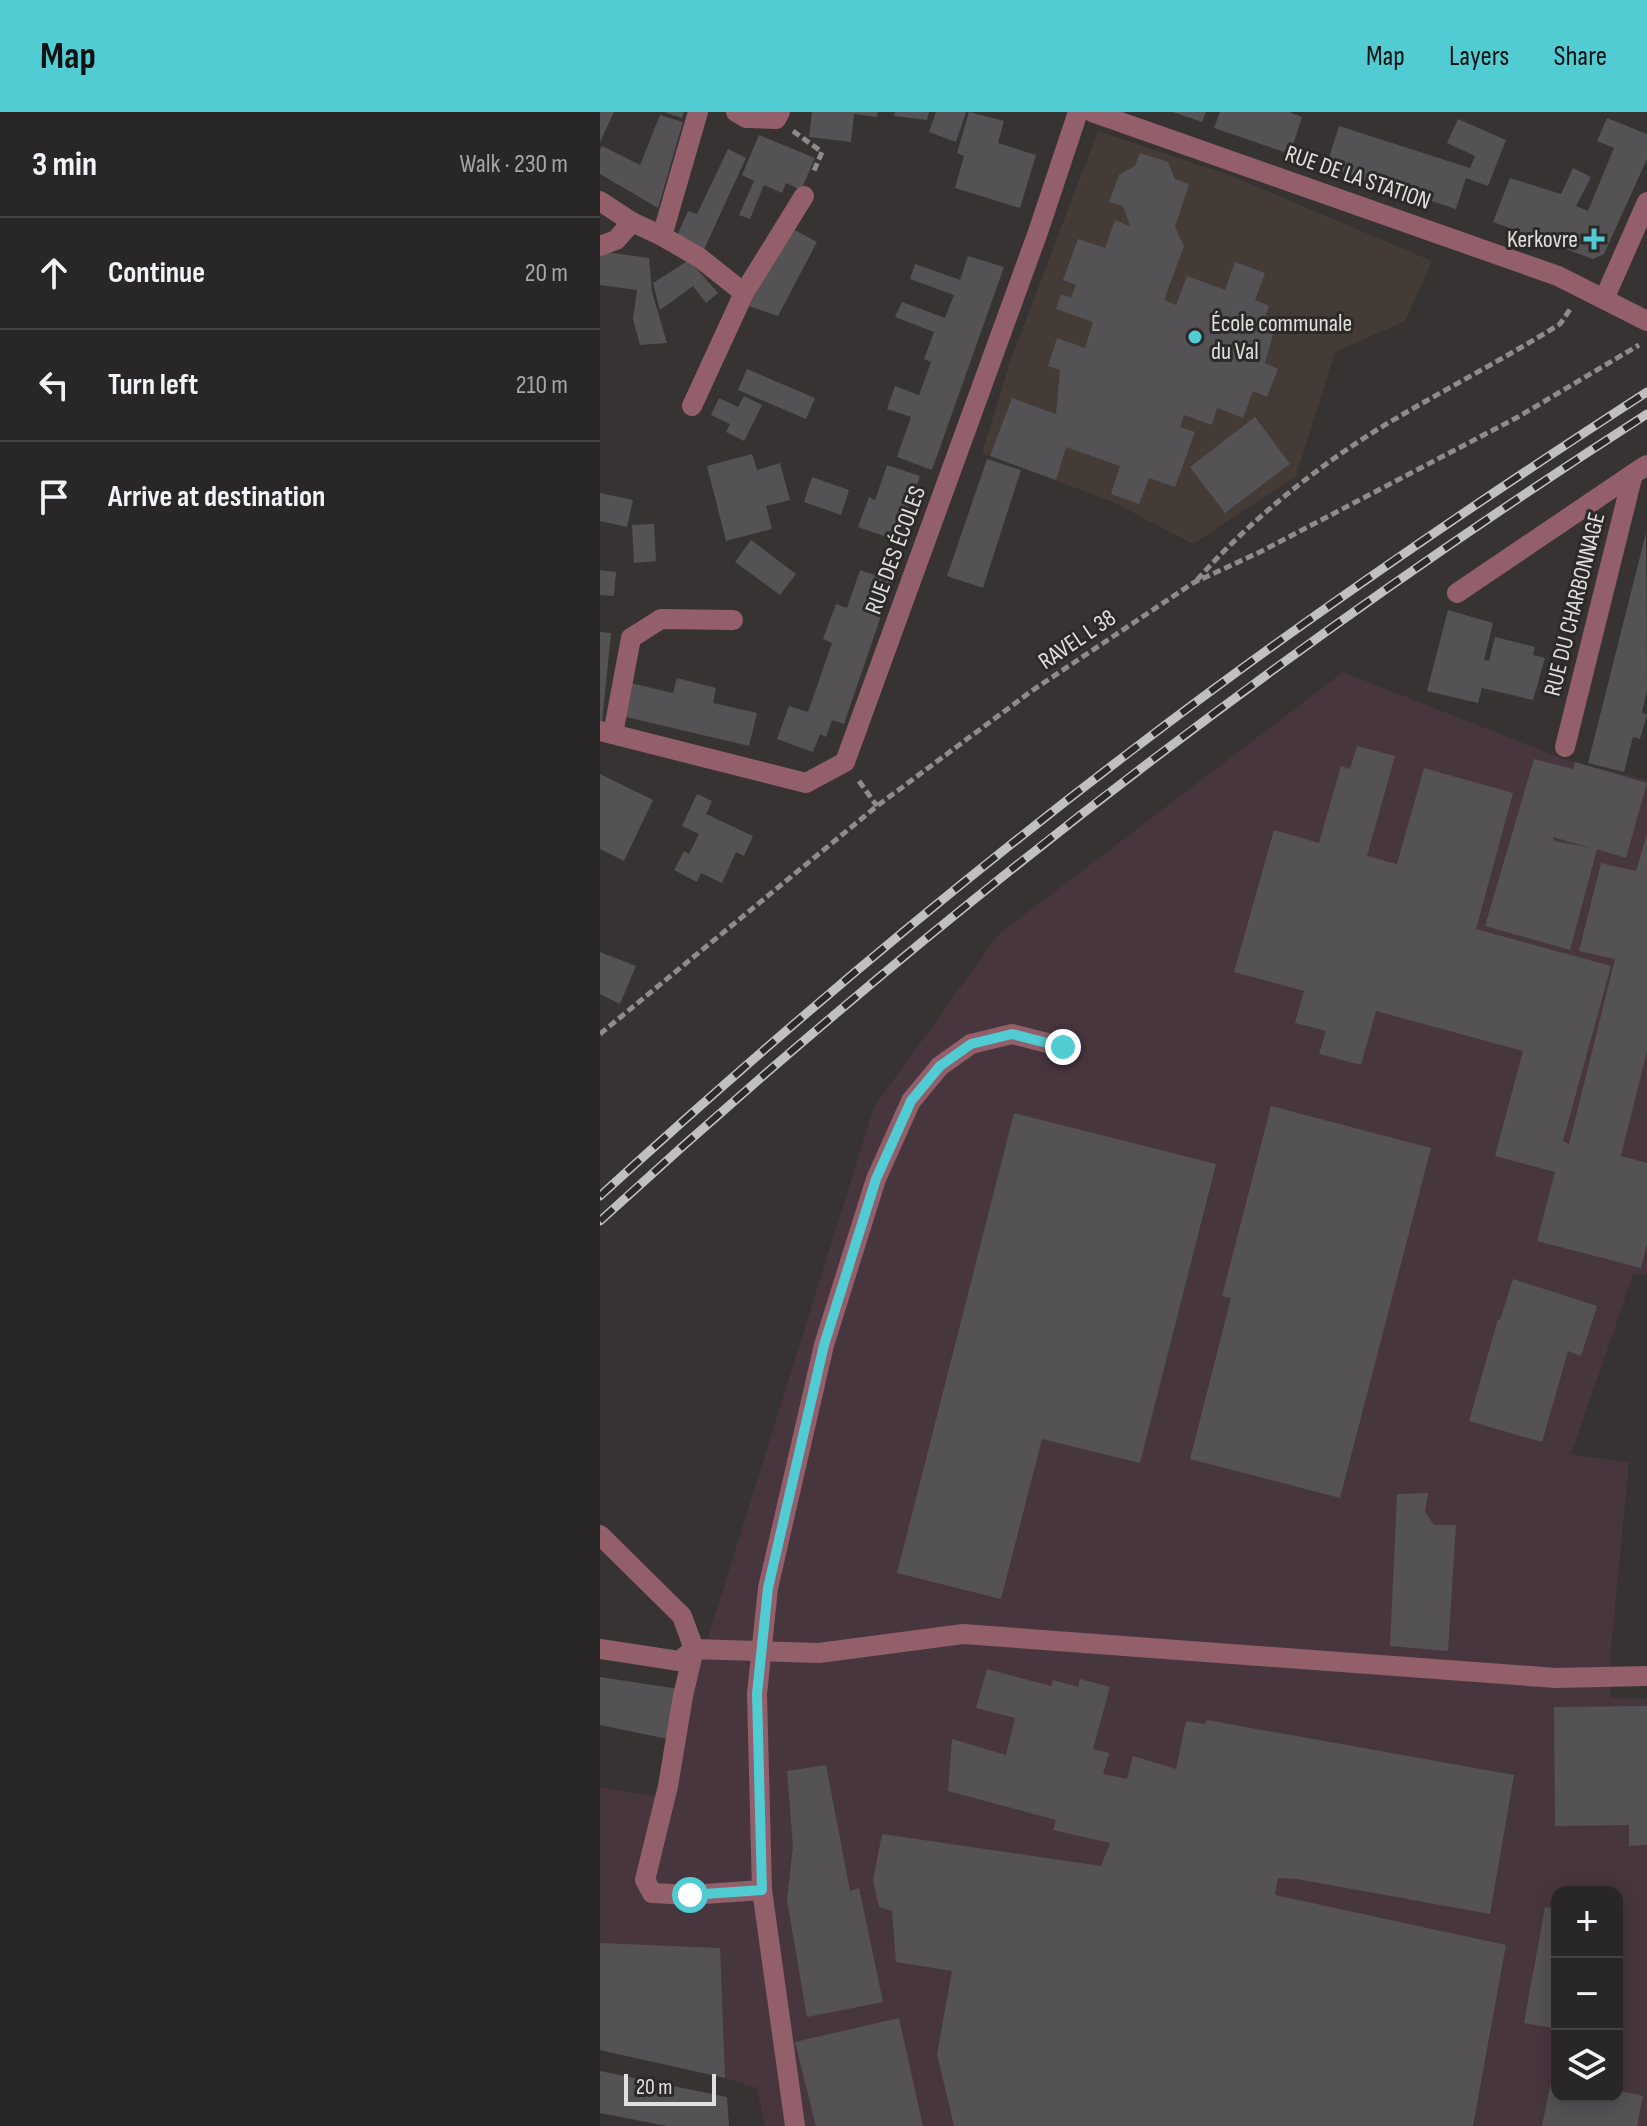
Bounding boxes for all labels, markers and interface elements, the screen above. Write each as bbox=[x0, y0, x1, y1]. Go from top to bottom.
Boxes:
text: Map bbox=[40, 34, 96, 79]
text: Map bbox=[1366, 40, 1405, 73]
text: Layers bbox=[1449, 40, 1509, 73]
text: Share bbox=[1553, 40, 1607, 73]
street label: RUE DE LA STATION bbox=[1281, 139, 1434, 216]
text: 3 min bbox=[32, 144, 97, 185]
text: Walk · 230 m bbox=[459, 149, 568, 180]
place label: Kerkovre bbox=[1507, 225, 1578, 254]
marker: Kerkovre bbox=[1585, 230, 1603, 248]
icon: ahead bbox=[32, 251, 76, 295]
text: Continue bbox=[108, 255, 205, 291]
text: 20 m bbox=[525, 258, 568, 289]
place label: École communale du Val bbox=[1211, 309, 1352, 366]
marker: École communale du Val bbox=[1186, 328, 1204, 346]
icon: left bbox=[32, 363, 76, 407]
text: Turn left bbox=[108, 367, 198, 403]
text: 210 m bbox=[516, 370, 568, 401]
icon: arrive bbox=[32, 475, 76, 519]
text: Arrive at destination bbox=[108, 479, 325, 515]
street label: RUE DES ÉCOLES bbox=[859, 482, 932, 618]
street label: RUE DU CHARBONNAGE bbox=[1538, 509, 1611, 699]
street label: RAVEL L 38 bbox=[1033, 603, 1122, 676]
route end bbox=[1045, 1029, 1081, 1065]
route start bbox=[672, 1877, 708, 1913]
map controls bbox=[1551, 1886, 1623, 2102]
button: + bbox=[1551, 1886, 1623, 1958]
button: − bbox=[1551, 1958, 1623, 2030]
button: layers bbox=[1551, 2030, 1623, 2102]
scale bar bbox=[624, 2070, 716, 2106]
text: 20 m bbox=[636, 2074, 673, 2101]

